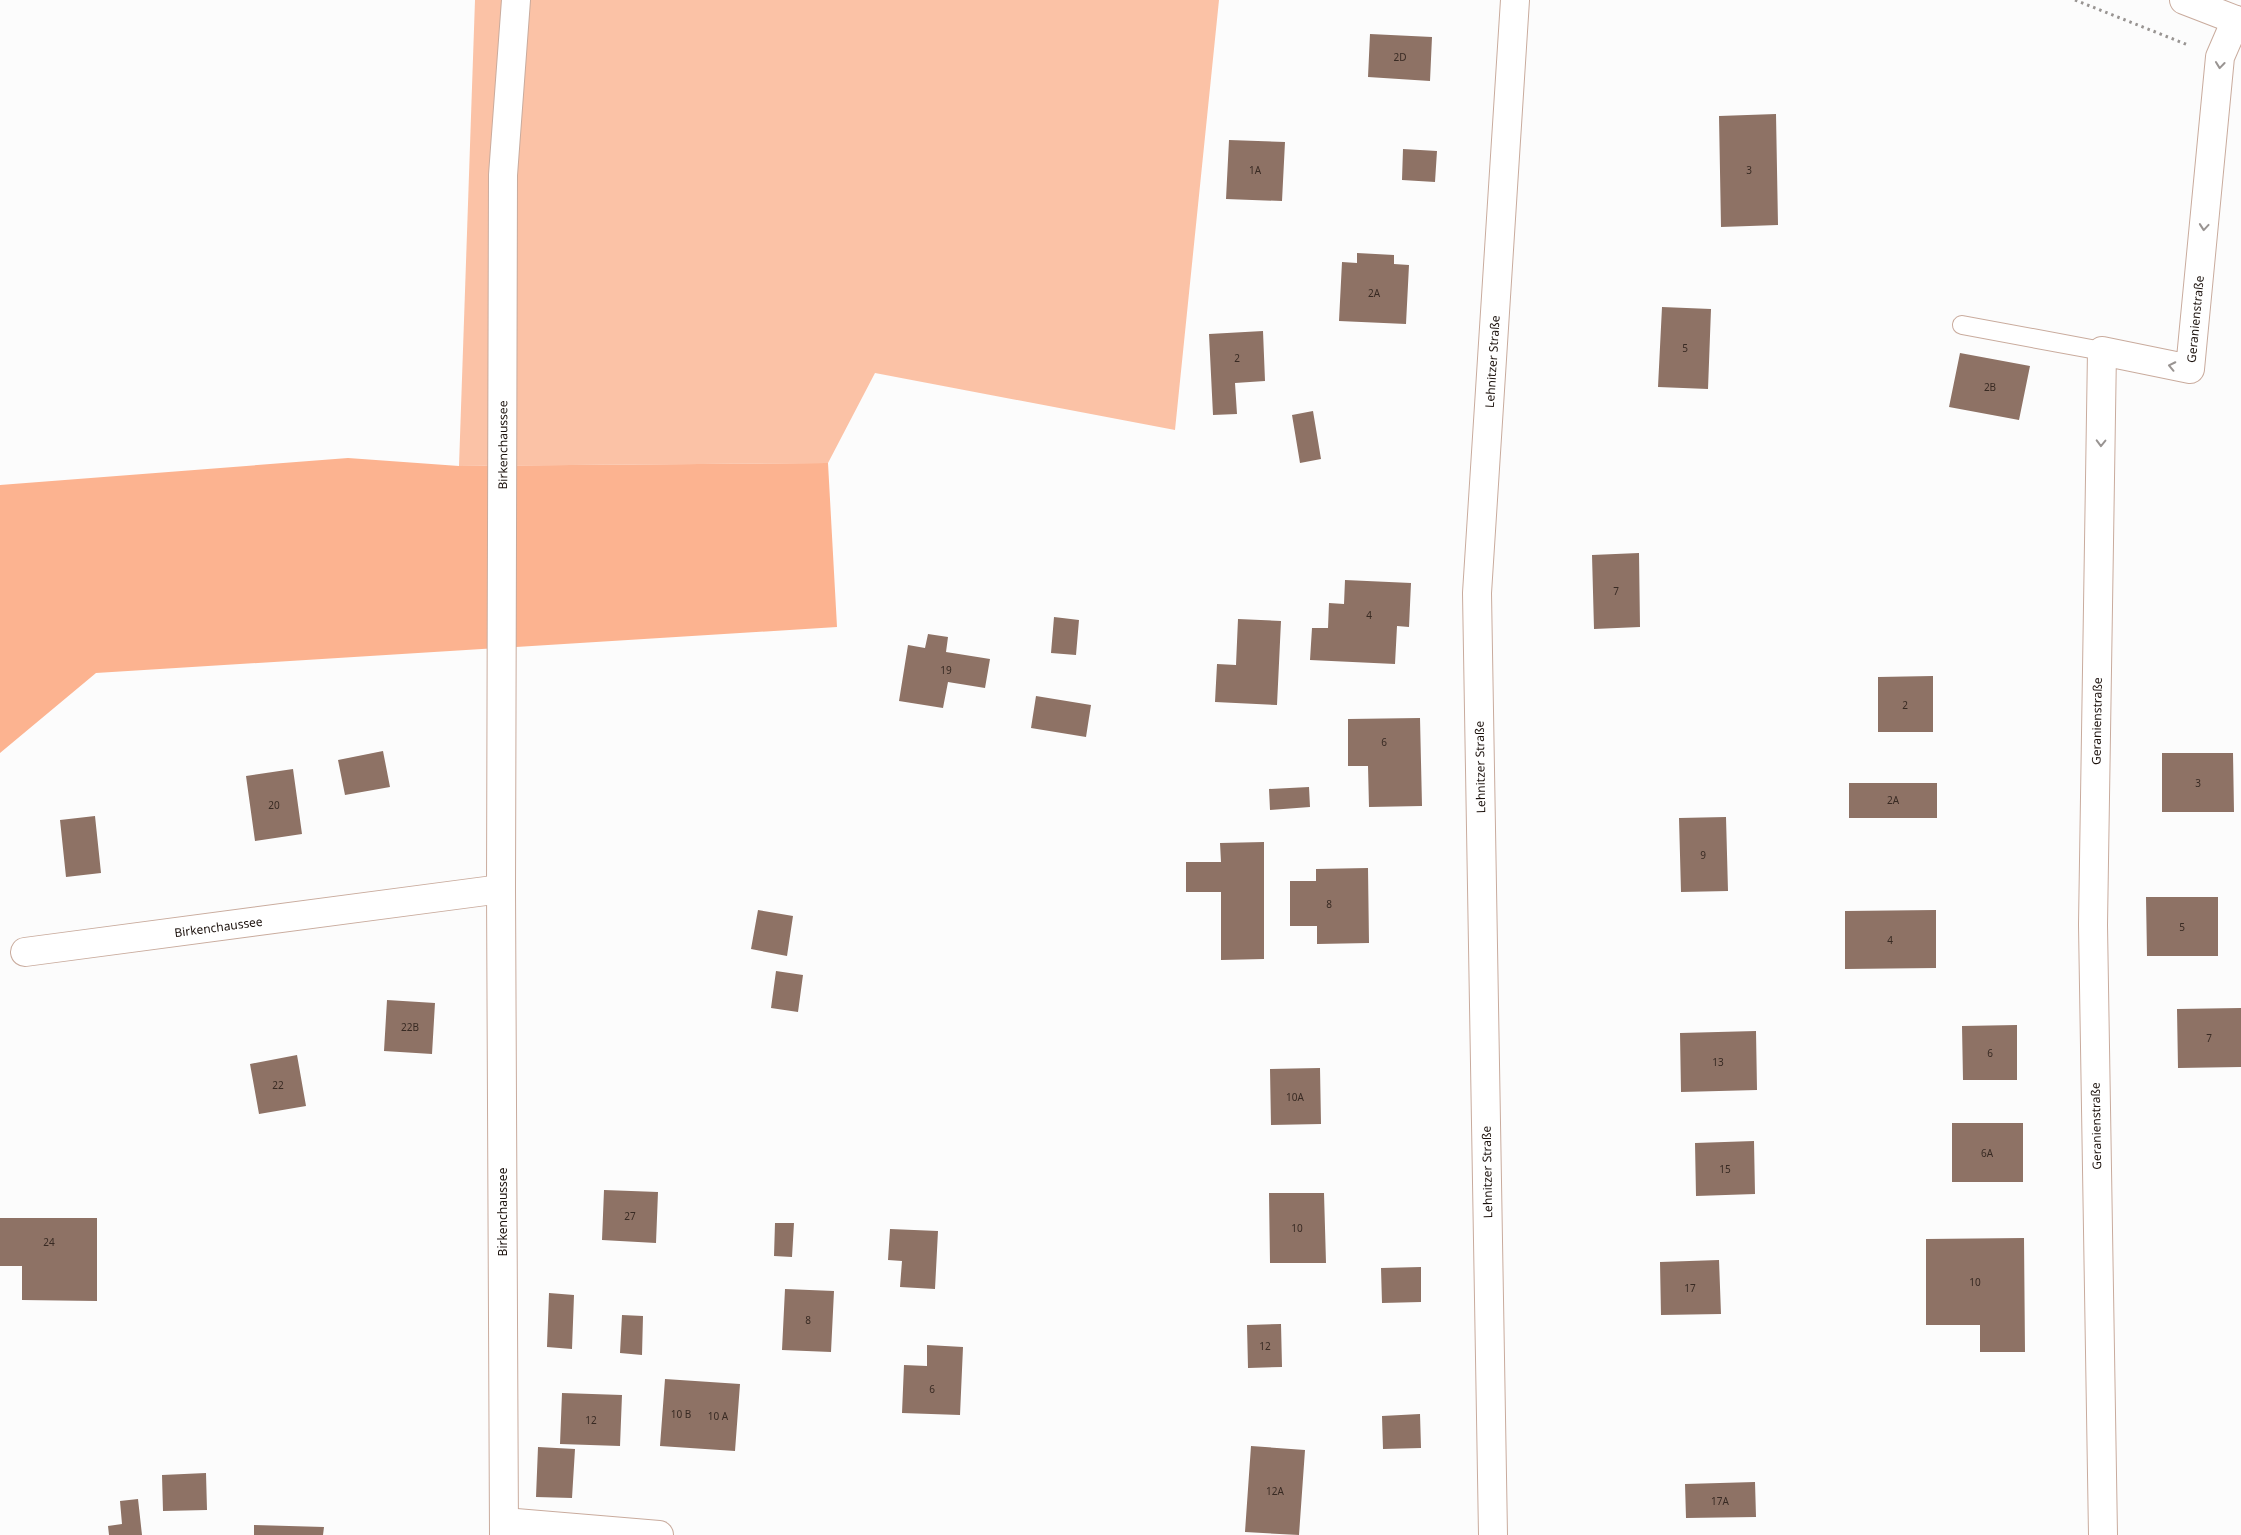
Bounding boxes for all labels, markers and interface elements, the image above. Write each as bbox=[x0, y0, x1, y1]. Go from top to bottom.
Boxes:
house number: 2D bbox=[1393, 50, 1407, 64]
one-way arrow bbox=[2215, 61, 2226, 69]
house number: 1A bbox=[1249, 163, 1262, 177]
house number: 3 bbox=[1746, 163, 1752, 177]
one-way arrow bbox=[2199, 223, 2210, 231]
street label: Geranienstraße bbox=[2182, 275, 2207, 364]
house number: 2A bbox=[1368, 286, 1381, 300]
street label: Lehnitzer Straße bbox=[1480, 315, 1503, 408]
house number: 5 bbox=[1682, 341, 1688, 355]
house number: 2 bbox=[1234, 351, 1240, 365]
one-way arrow bbox=[2167, 361, 2176, 371]
house number: 2B bbox=[1984, 380, 1996, 394]
street label: Birkenchaussee bbox=[494, 400, 511, 489]
one-way arrow bbox=[2095, 439, 2106, 447]
house number: 7 bbox=[1613, 584, 1619, 598]
house number: 4 bbox=[1366, 608, 1372, 622]
house number: 19 bbox=[940, 663, 952, 677]
street label: Geranienstraße bbox=[2087, 677, 2105, 765]
house number: 2 bbox=[1902, 698, 1908, 712]
street label: Lehnitzer Straße bbox=[1471, 720, 1489, 813]
house number: 6 bbox=[1381, 735, 1387, 749]
house number: 3 bbox=[2195, 776, 2201, 790]
house number: 2A bbox=[1887, 793, 1900, 807]
house number: 20 bbox=[268, 798, 280, 812]
house number: 9 bbox=[1700, 848, 1706, 862]
house number: 8 bbox=[1326, 897, 1332, 911]
street label: Birkenchaussee bbox=[173, 912, 264, 941]
house number: 5 bbox=[2179, 920, 2185, 934]
house number: 4 bbox=[1887, 933, 1893, 947]
house number: 22B bbox=[401, 1020, 419, 1034]
house number: 7 bbox=[2206, 1031, 2212, 1045]
house number: 6 bbox=[1987, 1046, 1993, 1060]
house number: 13 bbox=[1712, 1055, 1724, 1069]
house number: 22 bbox=[272, 1078, 284, 1092]
street label: Geranienstraße bbox=[2087, 1082, 2105, 1170]
house number: 10A bbox=[1286, 1090, 1305, 1104]
street label: Lehnitzer Straße bbox=[1478, 1125, 1496, 1218]
house number: 6A bbox=[1981, 1146, 1994, 1160]
house number: 15 bbox=[1719, 1162, 1731, 1176]
street label: Birkenchaussee bbox=[494, 1167, 511, 1256]
house number: 27 bbox=[624, 1209, 636, 1223]
house number: 10 bbox=[1291, 1221, 1303, 1235]
house number: 24 bbox=[43, 1235, 55, 1249]
house number: 10 bbox=[1969, 1275, 1981, 1289]
house number: 17 bbox=[1684, 1281, 1696, 1295]
house number: 8 bbox=[805, 1313, 811, 1327]
house number: 12 bbox=[1259, 1339, 1271, 1353]
house number: 6 bbox=[929, 1382, 935, 1396]
house number: 10 B bbox=[671, 1407, 691, 1421]
house number: 10 A bbox=[708, 1409, 729, 1423]
house number: 12 bbox=[585, 1413, 597, 1427]
house number: 12A bbox=[1266, 1484, 1285, 1498]
house number: 17A bbox=[1711, 1494, 1730, 1508]

